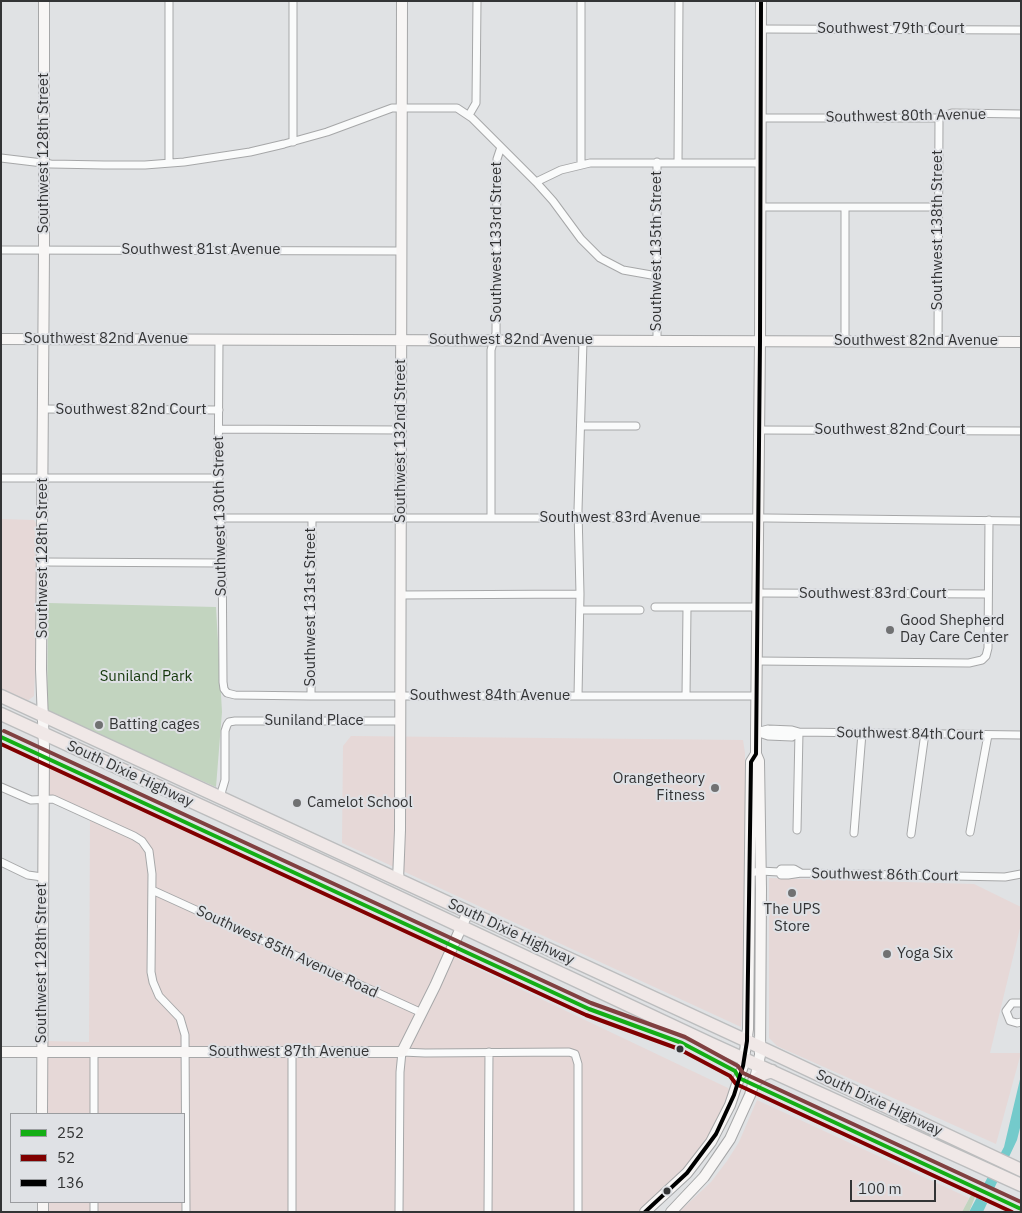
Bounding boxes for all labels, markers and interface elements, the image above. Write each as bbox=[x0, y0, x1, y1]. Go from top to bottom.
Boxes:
street label: Southwest 79th Court bbox=[817, 20, 965, 38]
street label: Southwest 128th Street bbox=[35, 73, 53, 233]
street label: Southwest 80th Avenue bbox=[826, 106, 986, 126]
street label: Southwest 138th Street bbox=[929, 150, 947, 310]
street label: Southwest 133rd Street bbox=[488, 162, 506, 322]
street label: Southwest 135th Street bbox=[648, 171, 666, 331]
street label: Southwest 81st Avenue bbox=[121, 241, 281, 259]
street label: Southwest 82nd Avenue bbox=[24, 330, 188, 348]
street label: Southwest 82nd Avenue bbox=[429, 331, 593, 349]
street label: Southwest 82nd Avenue bbox=[834, 332, 998, 350]
street label: Southwest 132nd Street bbox=[392, 359, 410, 523]
street label: Southwest 82nd Court bbox=[56, 401, 206, 419]
street label: Southwest 82nd Court bbox=[815, 421, 965, 439]
street label: Southwest 130th Street bbox=[210, 436, 230, 596]
street label: Southwest 128th Street bbox=[34, 478, 52, 638]
street label: Southwest 83rd Avenue bbox=[540, 509, 700, 527]
street label: Southwest 131st Street bbox=[302, 527, 320, 687]
street label: Southwest 83rd Court bbox=[799, 585, 947, 603]
place label: Good Shepherd Day Care Center bbox=[900, 612, 1009, 647]
marker: Good Shepherd Day Care Center bbox=[884, 624, 896, 636]
park label: Suniland Park bbox=[100, 668, 192, 686]
street label: Southwest 84th Avenue bbox=[410, 687, 570, 705]
street label: Suniland Place bbox=[264, 712, 364, 730]
place label: Batting cages bbox=[109, 716, 200, 734]
marker: Batting cages bbox=[93, 719, 105, 731]
street label: Southwest 84th Court bbox=[836, 724, 984, 744]
street label: South Dixie Highway bbox=[64, 737, 196, 811]
place label: Orangetheory Fitness bbox=[613, 770, 705, 805]
marker: Orangetheory Fitness bbox=[709, 782, 721, 794]
place label: Camelot School bbox=[307, 794, 413, 812]
marker: Camelot School bbox=[291, 797, 303, 809]
street label: Southwest 86th Court bbox=[811, 865, 959, 885]
street label: Southwest 128th Street bbox=[33, 883, 51, 1043]
marker: The UPS Store bbox=[786, 887, 798, 899]
street label: South Dixie Highway bbox=[445, 895, 577, 969]
place label: The UPS Store bbox=[764, 901, 820, 936]
street label: Southwest 85th Avenue Road bbox=[193, 902, 381, 1002]
place label: Yoga Six bbox=[897, 945, 953, 963]
marker: Yoga Six bbox=[881, 948, 893, 960]
street label: Southwest 87th Avenue bbox=[209, 1043, 369, 1061]
unlabelled marker bbox=[675, 1044, 685, 1054]
street label: South Dixie Highway bbox=[813, 1066, 945, 1140]
legend bbox=[10, 1113, 185, 1203]
text: 252 bbox=[57, 1123, 84, 1142]
text: 52 bbox=[57, 1148, 75, 1167]
scale bar bbox=[852, 1170, 938, 1202]
text: 136 bbox=[57, 1173, 84, 1192]
text: 100 m bbox=[858, 1179, 902, 1198]
unlabelled marker bbox=[662, 1186, 672, 1196]

